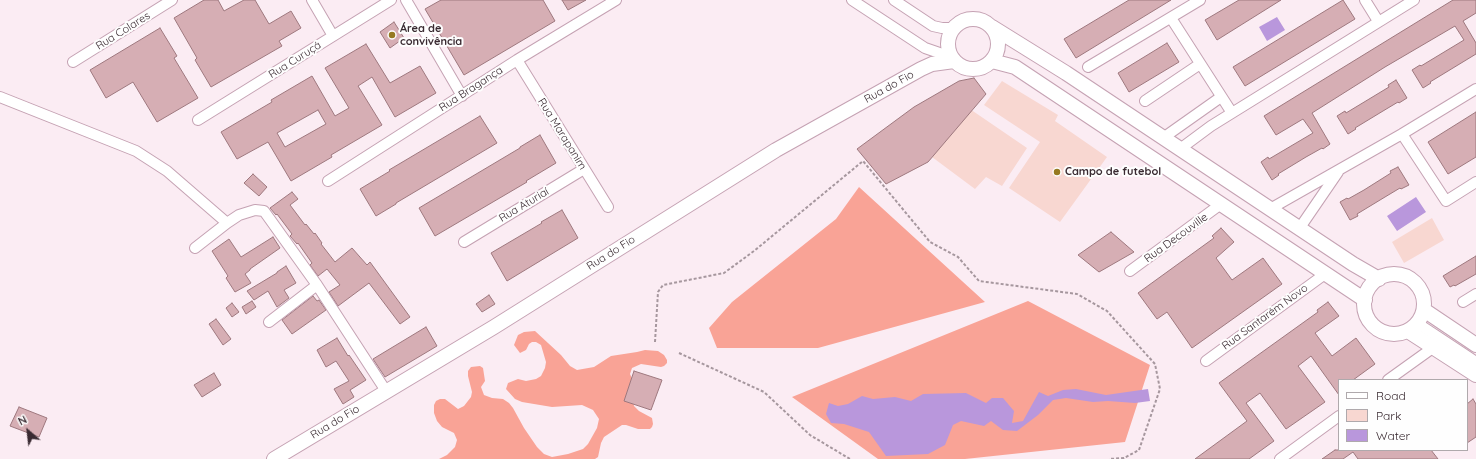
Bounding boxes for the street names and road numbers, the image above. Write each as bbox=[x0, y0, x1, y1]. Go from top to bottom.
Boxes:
street label: Rua Colares bbox=[93, 9, 153, 53]
street label: Rua Curuçá bbox=[266, 39, 324, 81]
street label: Rua Bragança bbox=[437, 63, 505, 115]
street label: Rua do Fio bbox=[862, 68, 916, 106]
street label: Rua Marapanim bbox=[535, 96, 589, 172]
street label: Rua Aturiaí bbox=[497, 185, 551, 225]
street label: Rua Decouville bbox=[1142, 211, 1210, 265]
street label: Rua do Fio bbox=[584, 233, 638, 273]
street label: Rua Santarém Novo bbox=[1219, 281, 1311, 353]
street label: Rua do Fio bbox=[308, 402, 362, 442]

